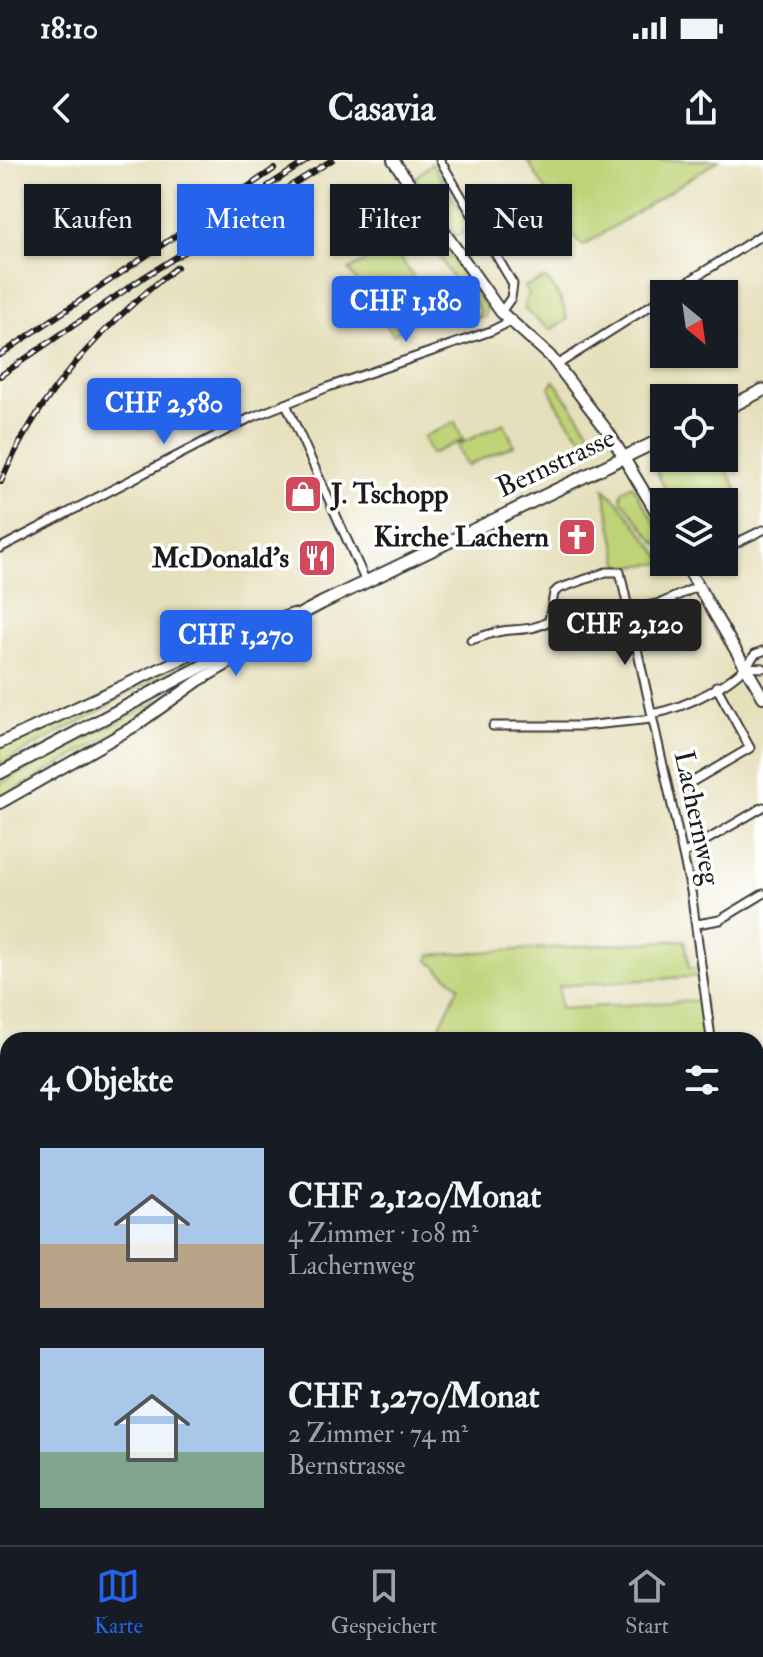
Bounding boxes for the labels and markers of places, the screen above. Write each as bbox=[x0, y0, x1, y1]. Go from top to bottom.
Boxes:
pin: CHF 1,180 bbox=[314, 276, 498, 344]
pin: CHF 2,580 bbox=[72, 378, 256, 446]
shop icon: J. Tschopp bbox=[282, 473, 324, 515]
place label: J. Tschopp bbox=[329, 477, 448, 512]
church icon: Kirche Lachern bbox=[556, 516, 598, 558]
place label: Kirche Lachern bbox=[374, 520, 550, 555]
restaurant icon: McDonald's bbox=[296, 537, 338, 579]
place label: McDonald's bbox=[151, 541, 289, 576]
pin: CHF 2,120 bbox=[533, 599, 717, 667]
pin: CHF 1,270 bbox=[144, 610, 328, 678]

